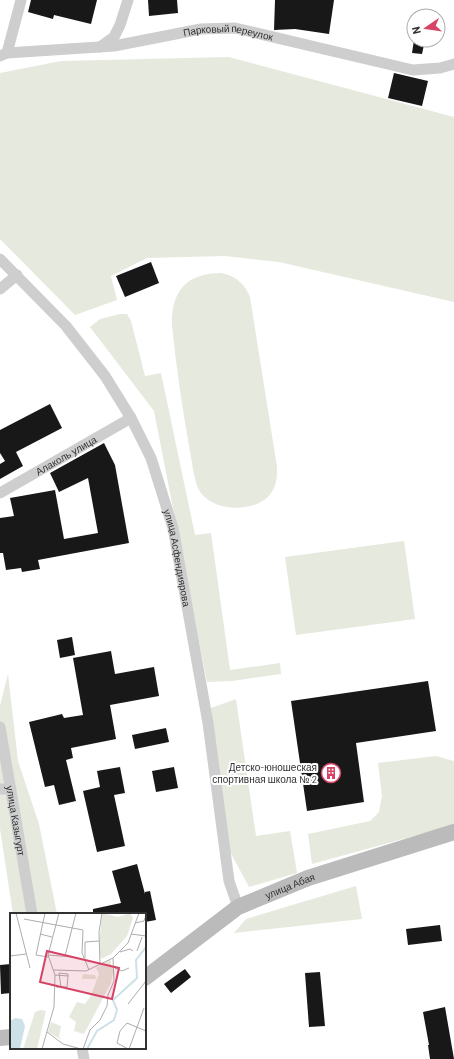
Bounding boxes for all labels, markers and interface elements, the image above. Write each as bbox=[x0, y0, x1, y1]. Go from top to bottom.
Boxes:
north arrow bbox=[406, 8, 446, 48]
street label: Парковый переулок bbox=[182, 22, 275, 43]
text: N bbox=[409, 25, 423, 35]
street label: Алаколь улица bbox=[33, 433, 99, 477]
street label: улица Асфендиярова bbox=[161, 508, 193, 608]
place label: Детско-юношеская спортивная школа № 2 bbox=[212, 761, 317, 785]
building icon: Детско-юношеская спортивная школа № 2 bbox=[320, 762, 342, 784]
street label: улица Казыгурт bbox=[4, 785, 28, 857]
street label: улица Абая bbox=[263, 870, 316, 901]
inset map bbox=[10, 913, 146, 1049]

